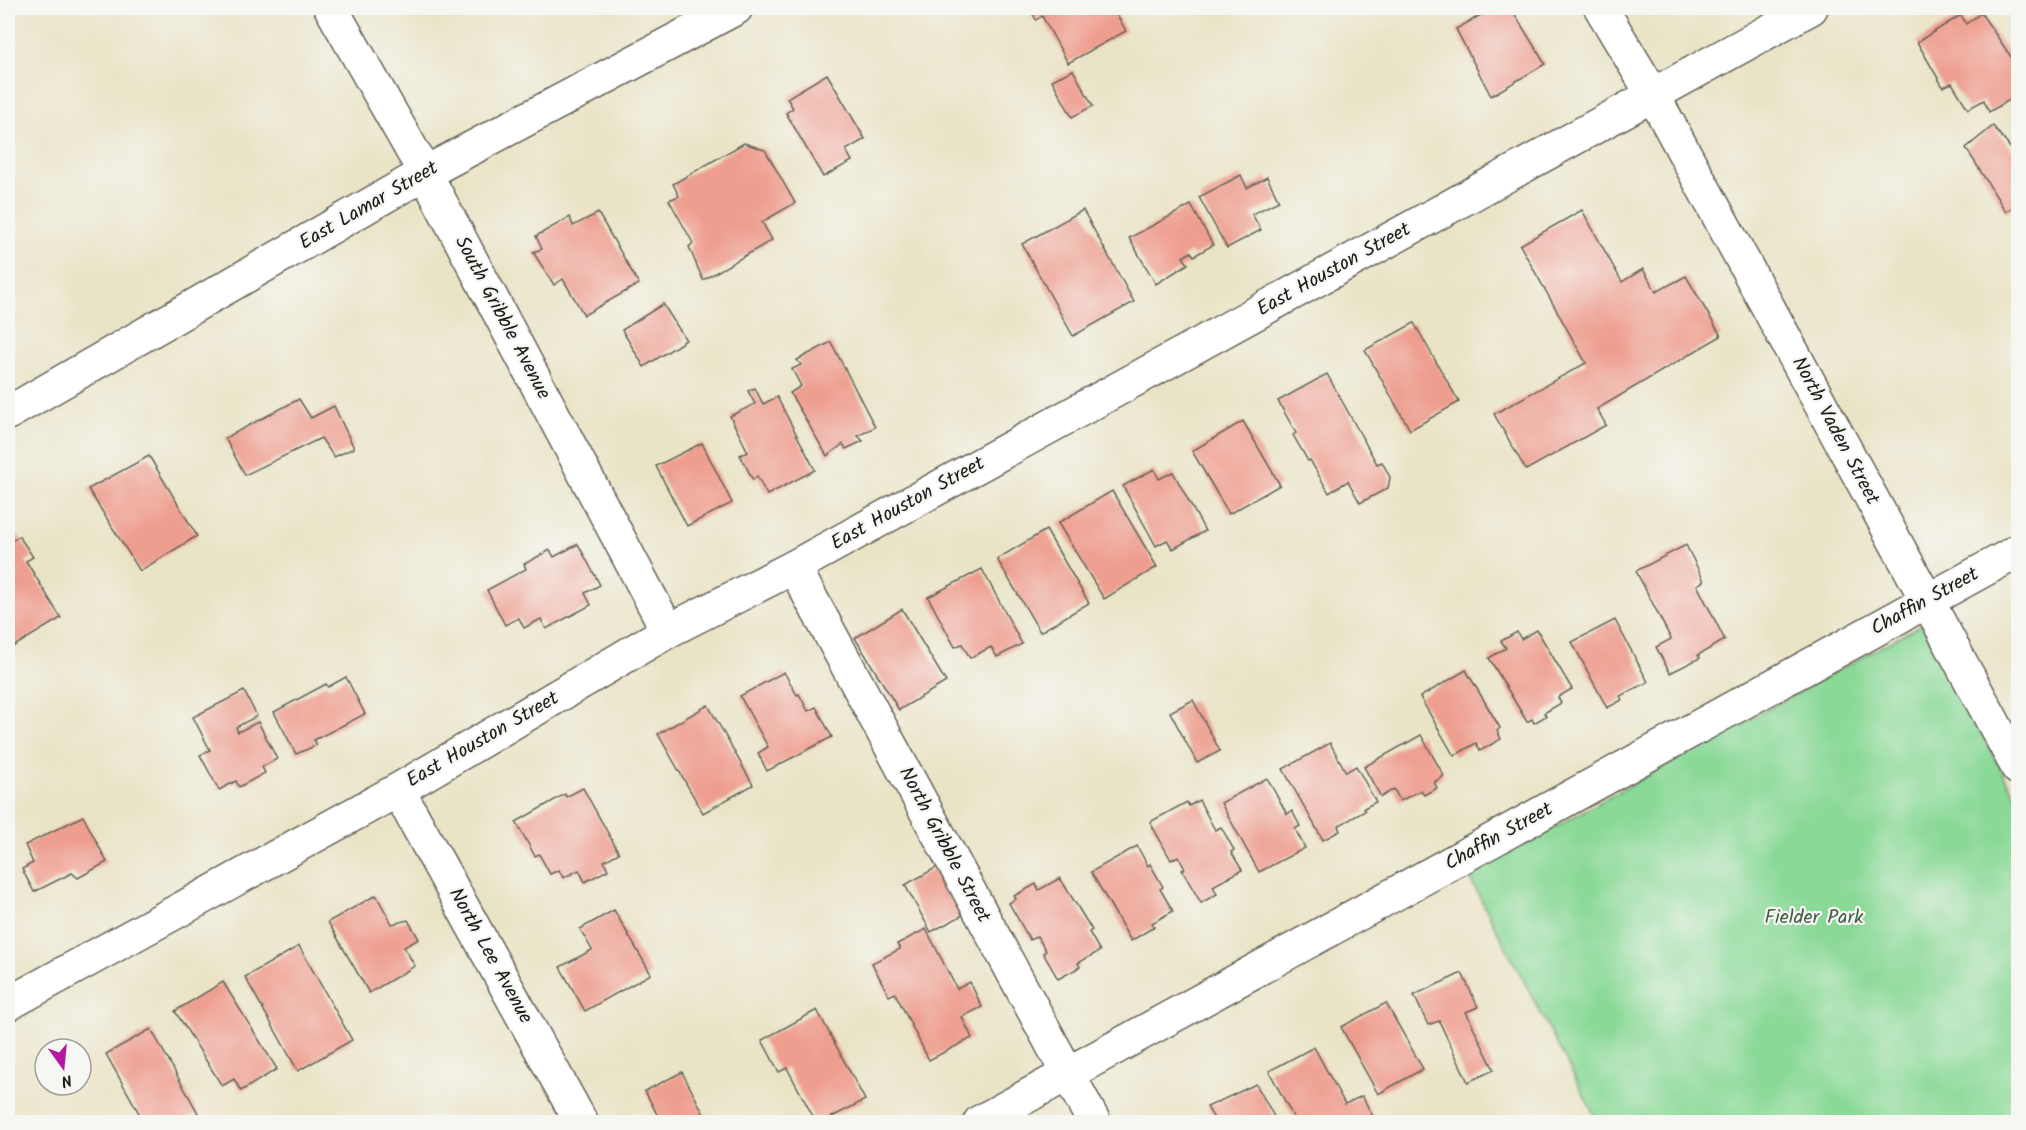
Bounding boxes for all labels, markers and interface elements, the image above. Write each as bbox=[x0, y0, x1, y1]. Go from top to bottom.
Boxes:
street label: East Lamar Street bbox=[293, 153, 445, 259]
street label: East Houston Street bbox=[1251, 214, 1417, 326]
street label: South Gribble Avenue bbox=[445, 230, 559, 406]
street label: North Vaden Street bbox=[1782, 351, 1888, 511]
street label: East Houston Street bbox=[825, 448, 991, 560]
street label: Chaffin Street bbox=[1865, 559, 1985, 645]
street label: East Houston Street bbox=[400, 683, 566, 797]
street label: North Gribble Street bbox=[889, 761, 999, 929]
street label: Chaffin Street bbox=[1439, 794, 1559, 880]
street label: North Lee Avenue bbox=[439, 882, 541, 1030]
park label: Fielder Park bbox=[1765, 902, 1864, 934]
north arrow bbox=[33, 1037, 93, 1097]
text: N bbox=[58, 1067, 75, 1093]

